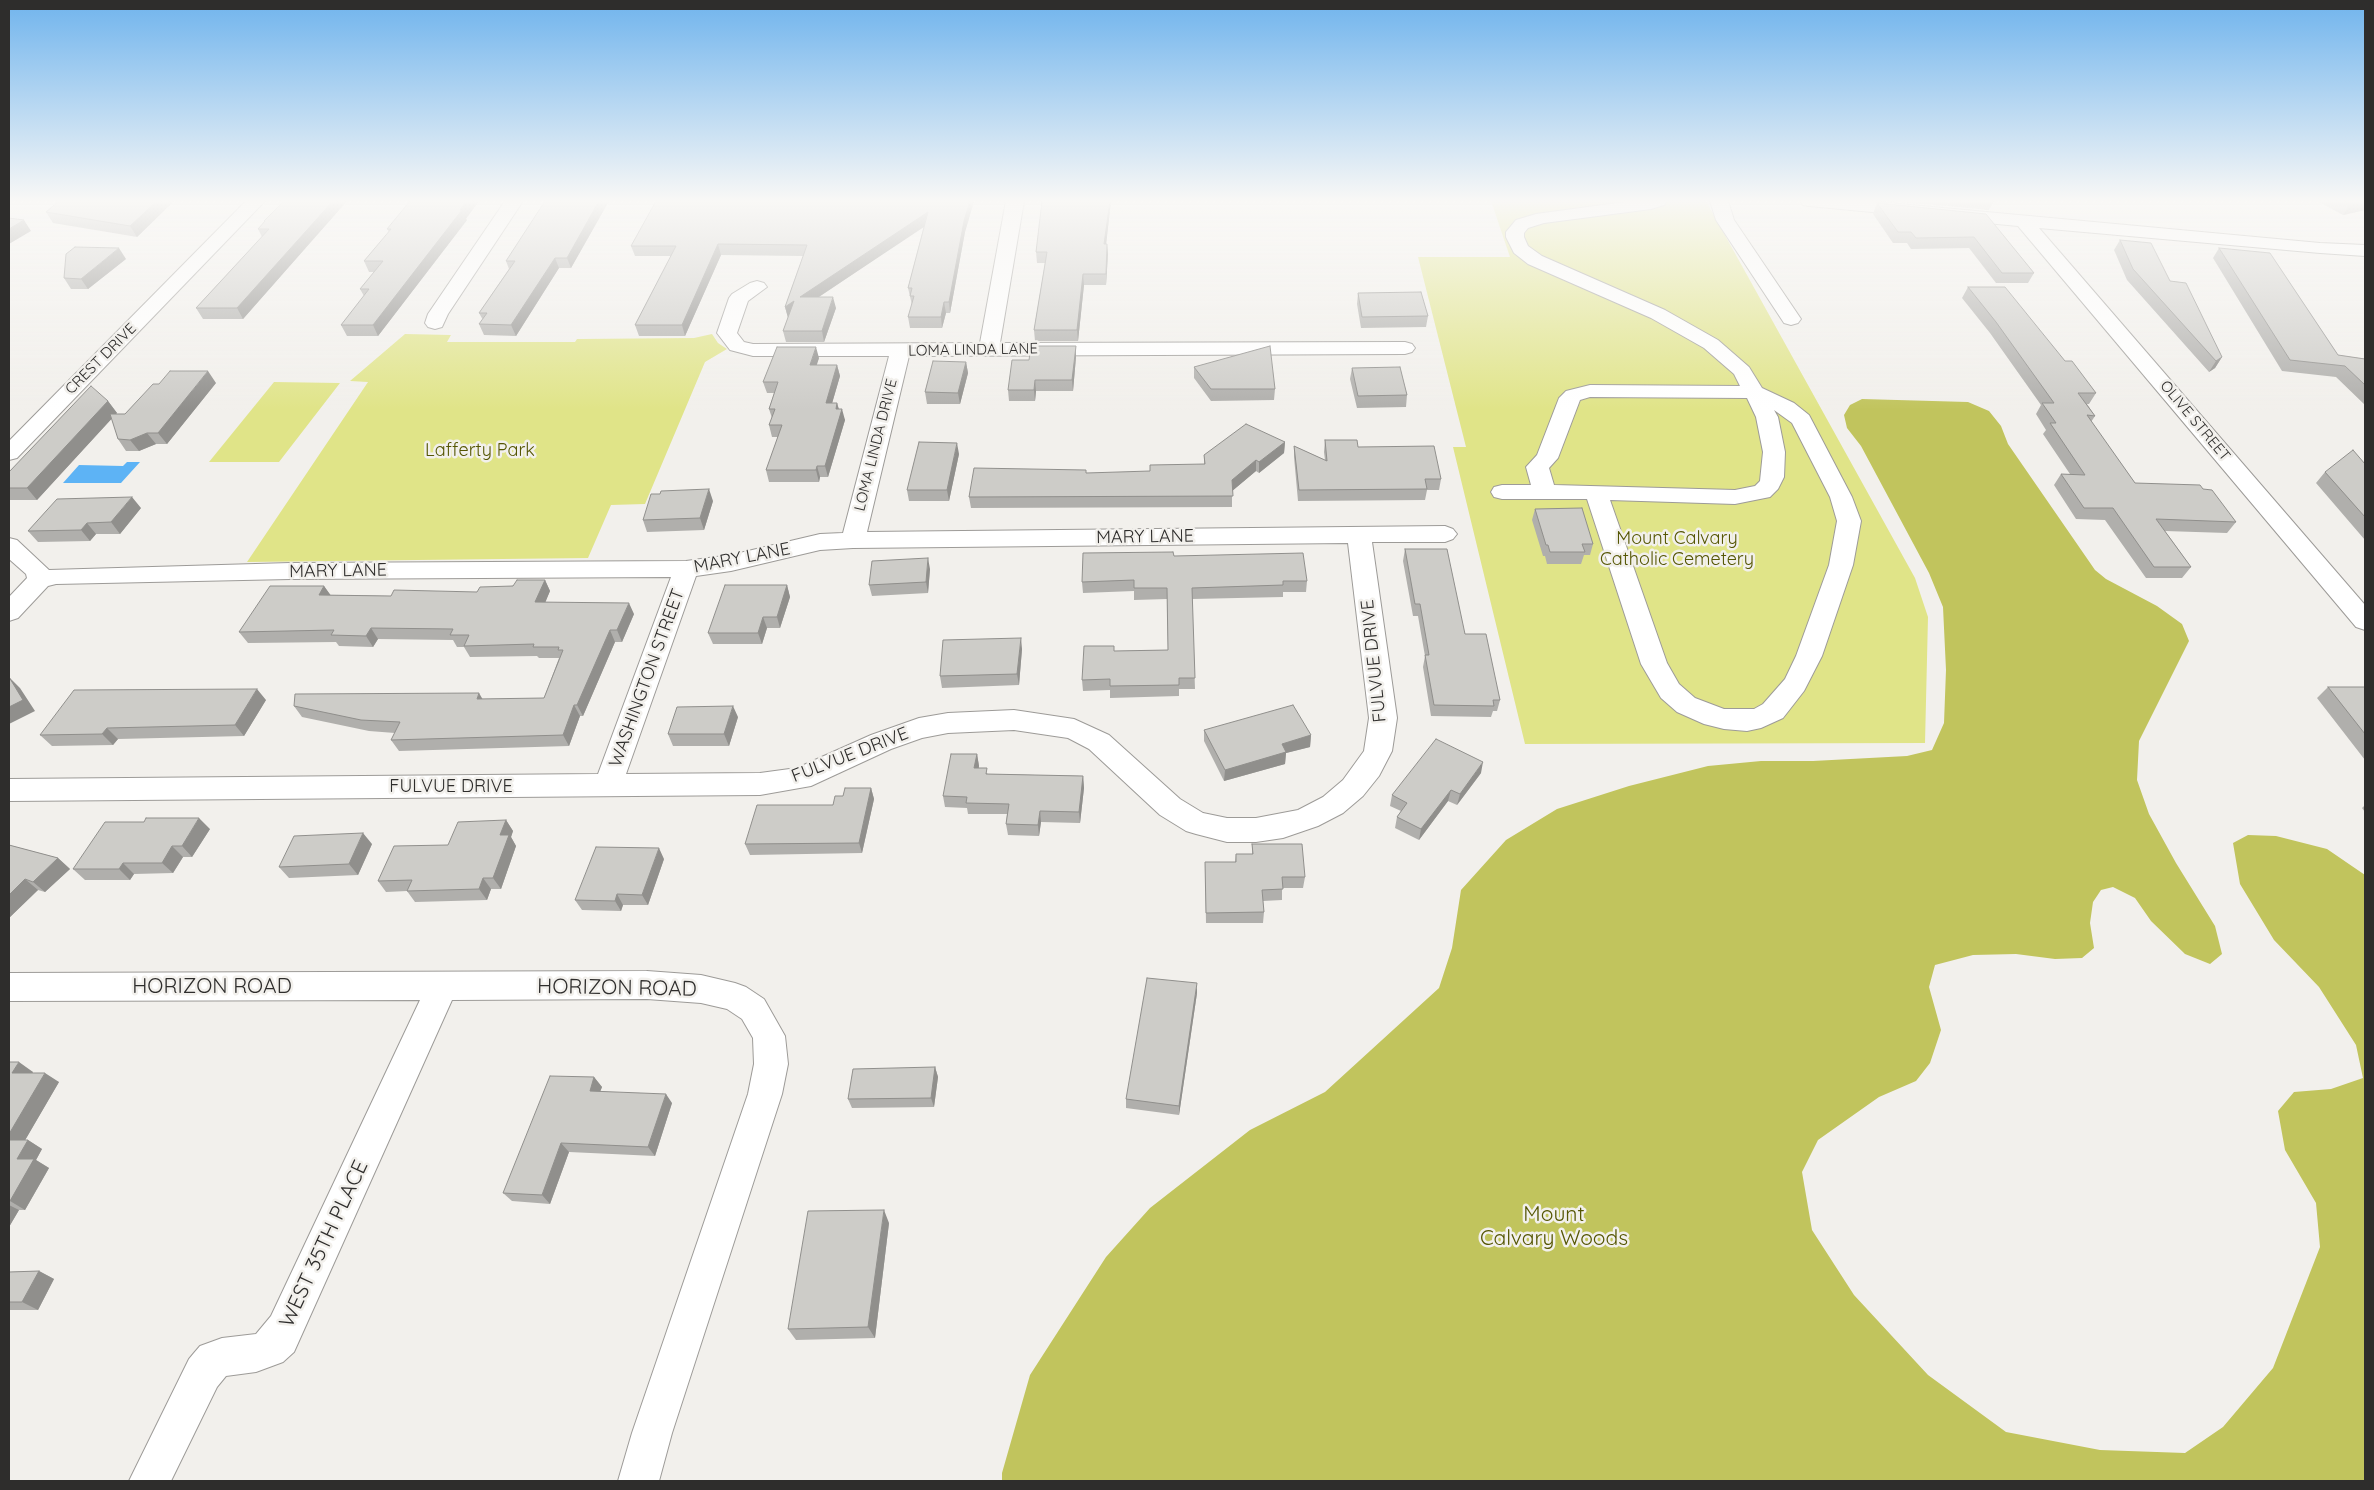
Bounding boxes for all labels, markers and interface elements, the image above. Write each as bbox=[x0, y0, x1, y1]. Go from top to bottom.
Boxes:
street label: CREST DRIVE bbox=[62, 320, 140, 398]
street label: LOMA LINDA LANE bbox=[908, 340, 1038, 360]
street label: LOMA LINDA DRIVE bbox=[851, 377, 901, 513]
street label: OLIVE STREET bbox=[2156, 377, 2234, 465]
park label: Lafferty Park bbox=[425, 440, 535, 462]
street label: MARY LANE bbox=[1096, 525, 1194, 549]
park label: Mount Calvary Catholic Cemetery bbox=[1600, 528, 1754, 570]
street label: MARY LANE bbox=[692, 538, 792, 578]
street label: MARY LANE bbox=[289, 559, 387, 583]
street label: WASHINGTON STREET bbox=[605, 586, 689, 770]
street label: FULVUE DRIVE bbox=[1357, 599, 1391, 723]
street label: FULVUE DRIVE bbox=[789, 723, 911, 787]
street label: FULVUE DRIVE bbox=[389, 776, 513, 798]
street label: HORIZON ROAD bbox=[132, 974, 292, 1000]
street label: HORIZON ROAD bbox=[537, 974, 697, 1002]
street label: WEST 35TH PLACE bbox=[274, 1157, 374, 1331]
park label: Mount Calvary Woods bbox=[1480, 1202, 1628, 1252]

